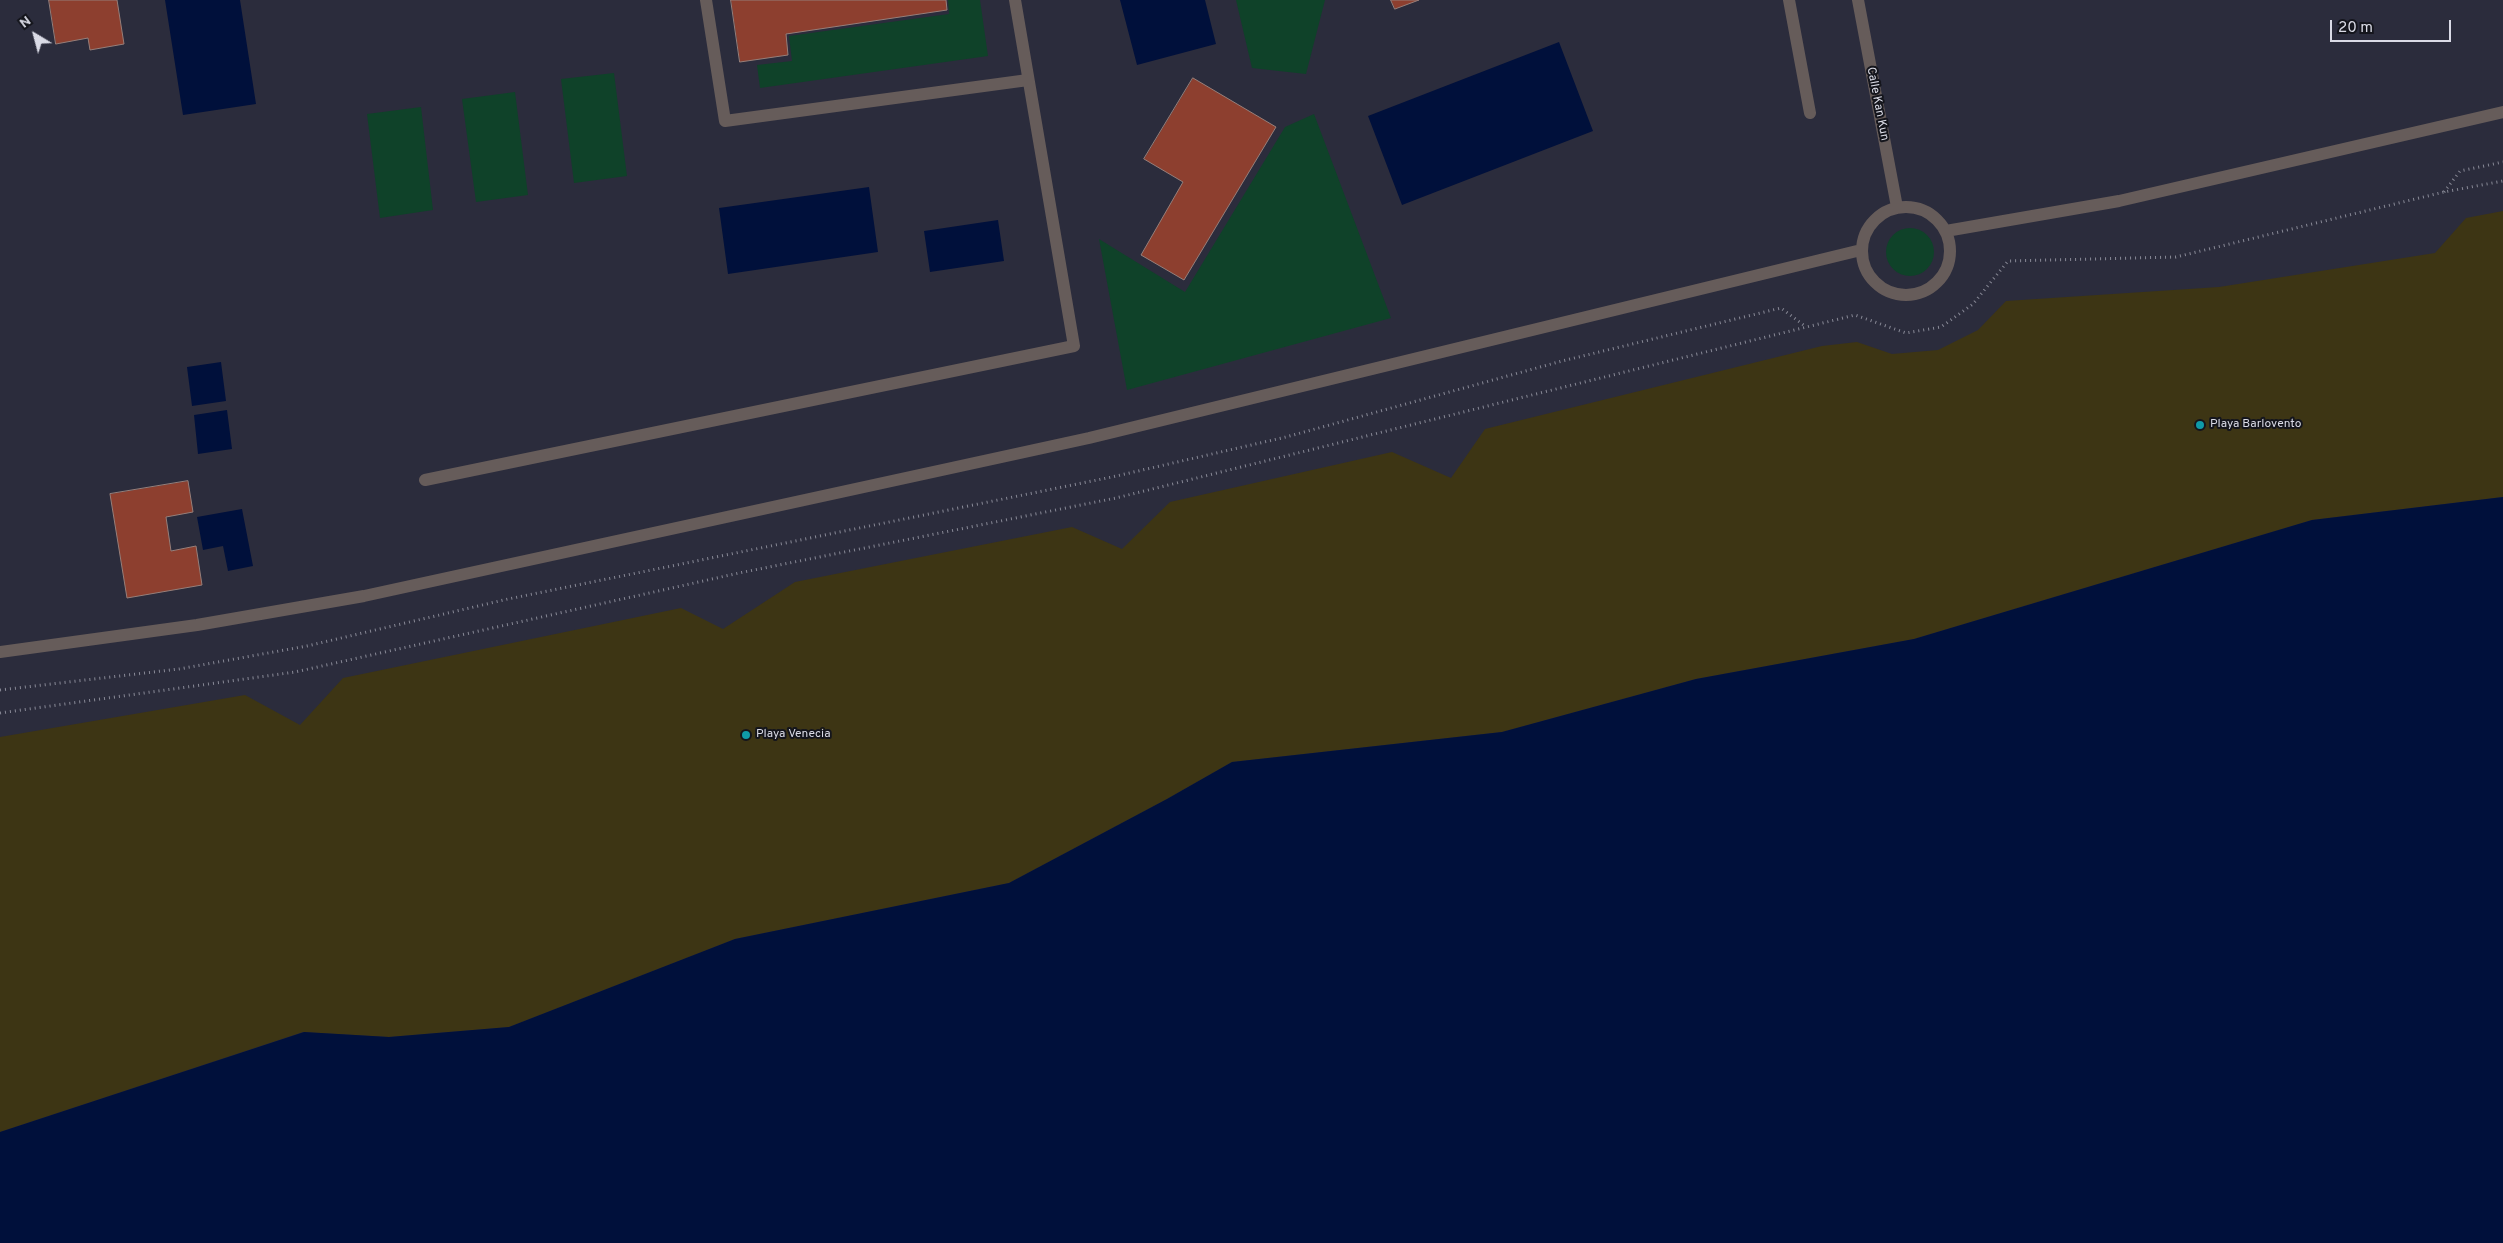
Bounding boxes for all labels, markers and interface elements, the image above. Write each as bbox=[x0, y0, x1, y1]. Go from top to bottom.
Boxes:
north arrow bbox=[10, 10, 60, 60]
scale bar bbox=[2333, 10, 2454, 42]
text: N bbox=[17, 13, 35, 32]
text: 20 m bbox=[2338, 19, 2373, 38]
street label: Calle Kan Kun bbox=[1863, 66, 1891, 142]
place label: Playa Barlovento bbox=[2210, 418, 2301, 432]
marker: Playa Barlovento bbox=[2194, 419, 2206, 431]
place label: Playa Venecia bbox=[756, 728, 830, 742]
marker: Playa Venecia bbox=[740, 729, 752, 741]

